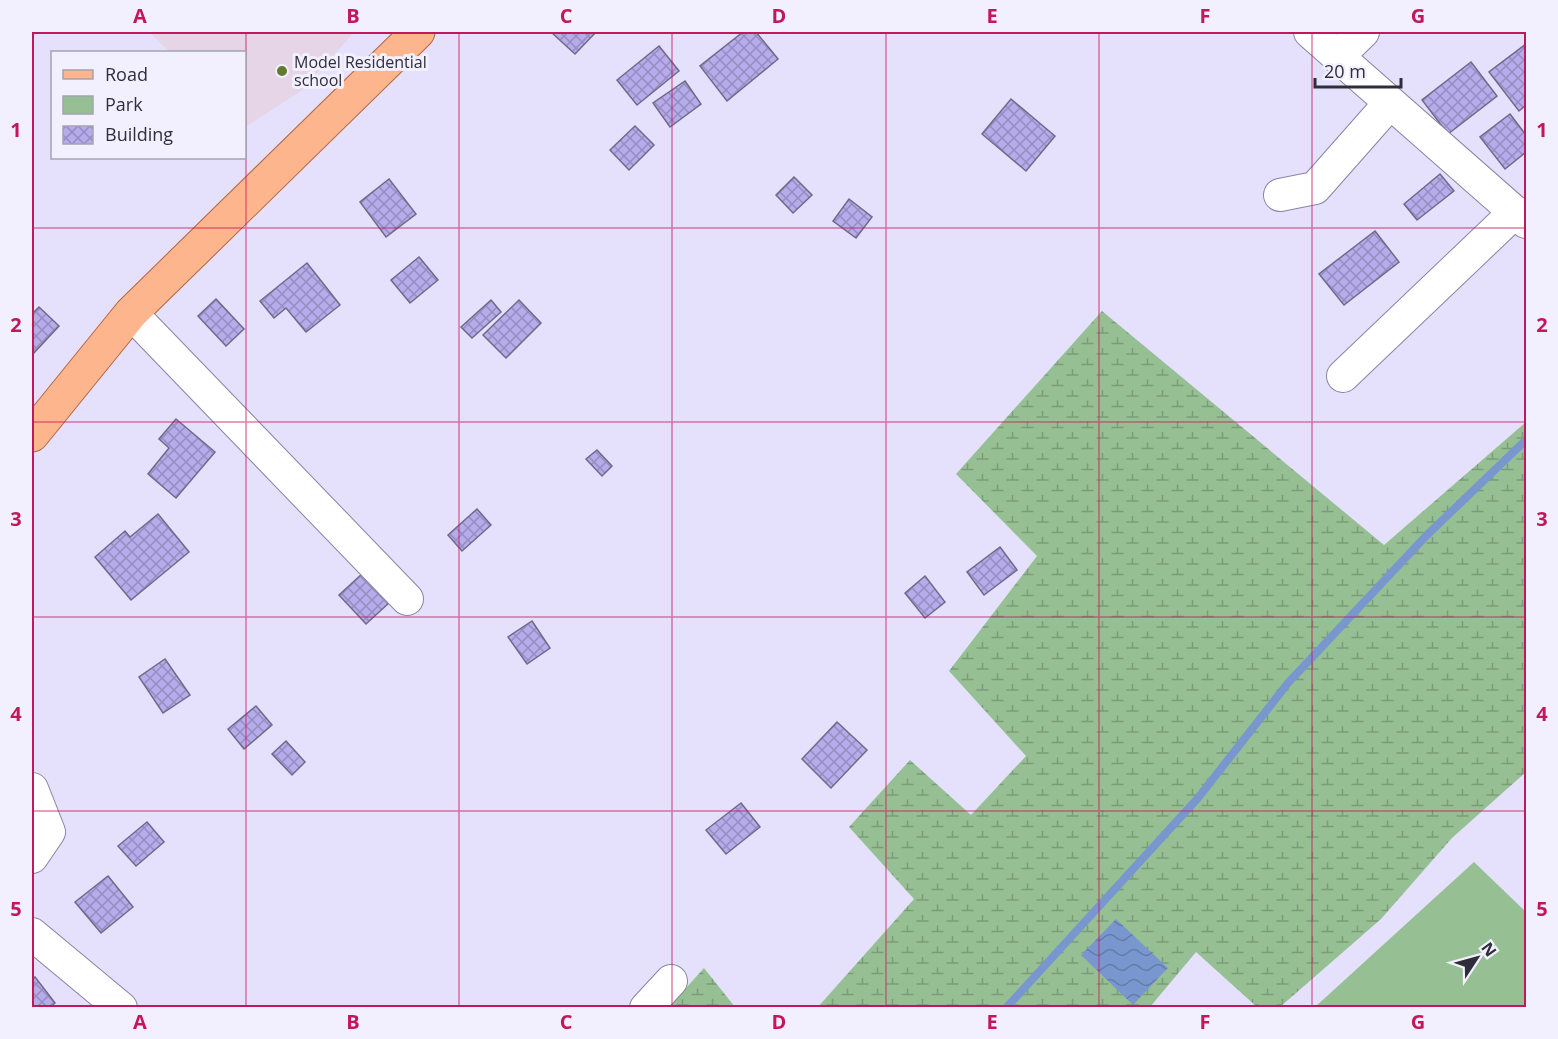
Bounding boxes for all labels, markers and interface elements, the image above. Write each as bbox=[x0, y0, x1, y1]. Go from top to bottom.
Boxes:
text: A bbox=[133, 2, 147, 29]
text: B bbox=[346, 2, 360, 29]
text: C bbox=[560, 2, 573, 29]
text: D bbox=[772, 2, 786, 29]
text: E bbox=[986, 2, 998, 29]
text: F bbox=[1200, 2, 1210, 29]
text: G bbox=[1411, 2, 1425, 29]
legend bbox=[51, 51, 246, 159]
place label: Model Residential school bbox=[294, 51, 427, 91]
scale bar bbox=[1315, 51, 1400, 89]
text: 20 m bbox=[1324, 59, 1366, 83]
text: Road bbox=[105, 62, 148, 86]
marker: Model Residential school bbox=[275, 64, 289, 78]
text: Park bbox=[105, 92, 143, 116]
text: 1 bbox=[10, 116, 22, 143]
text: 1 bbox=[1536, 116, 1548, 143]
text: Building bbox=[105, 122, 173, 146]
text: 2 bbox=[10, 311, 22, 338]
text: 2 bbox=[1536, 311, 1548, 338]
text: 3 bbox=[10, 505, 22, 532]
text: 3 bbox=[1536, 505, 1548, 532]
text: 4 bbox=[10, 700, 22, 727]
text: 4 bbox=[1536, 700, 1548, 727]
text: 5 bbox=[10, 895, 22, 922]
text: 5 bbox=[1536, 895, 1548, 922]
north arrow bbox=[1447, 928, 1507, 988]
text: N bbox=[1476, 937, 1502, 961]
text: A bbox=[133, 1008, 147, 1035]
text: B bbox=[346, 1008, 360, 1035]
text: C bbox=[560, 1008, 573, 1035]
text: D bbox=[772, 1008, 786, 1035]
text: E bbox=[986, 1008, 998, 1035]
text: F bbox=[1200, 1008, 1210, 1035]
text: G bbox=[1411, 1008, 1425, 1035]

